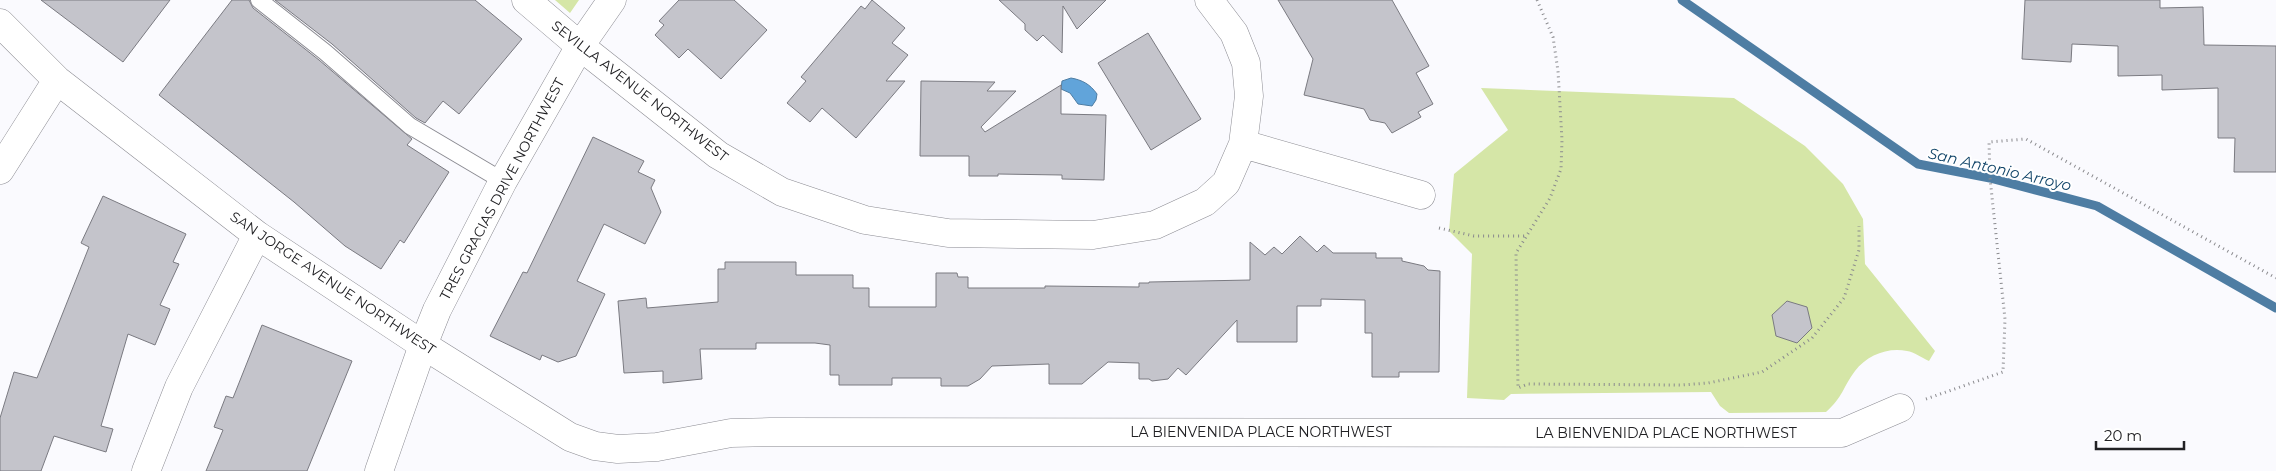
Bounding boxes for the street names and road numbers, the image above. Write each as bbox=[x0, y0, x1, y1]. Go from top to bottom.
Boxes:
street label: SEVILLA AVENUE NORTHWEST bbox=[548, 16, 732, 166]
street label: TRES GRACIAS DRIVE NORTHWEST bbox=[436, 75, 568, 303]
street label: SAN JORGE AVENUE NORTHWEST bbox=[227, 207, 439, 359]
street label: LA BIENVENIDA PLACE NORTHWEST bbox=[1130, 423, 1392, 441]
street label: LA BIENVENIDA PLACE NORTHWEST bbox=[1535, 424, 1797, 442]

